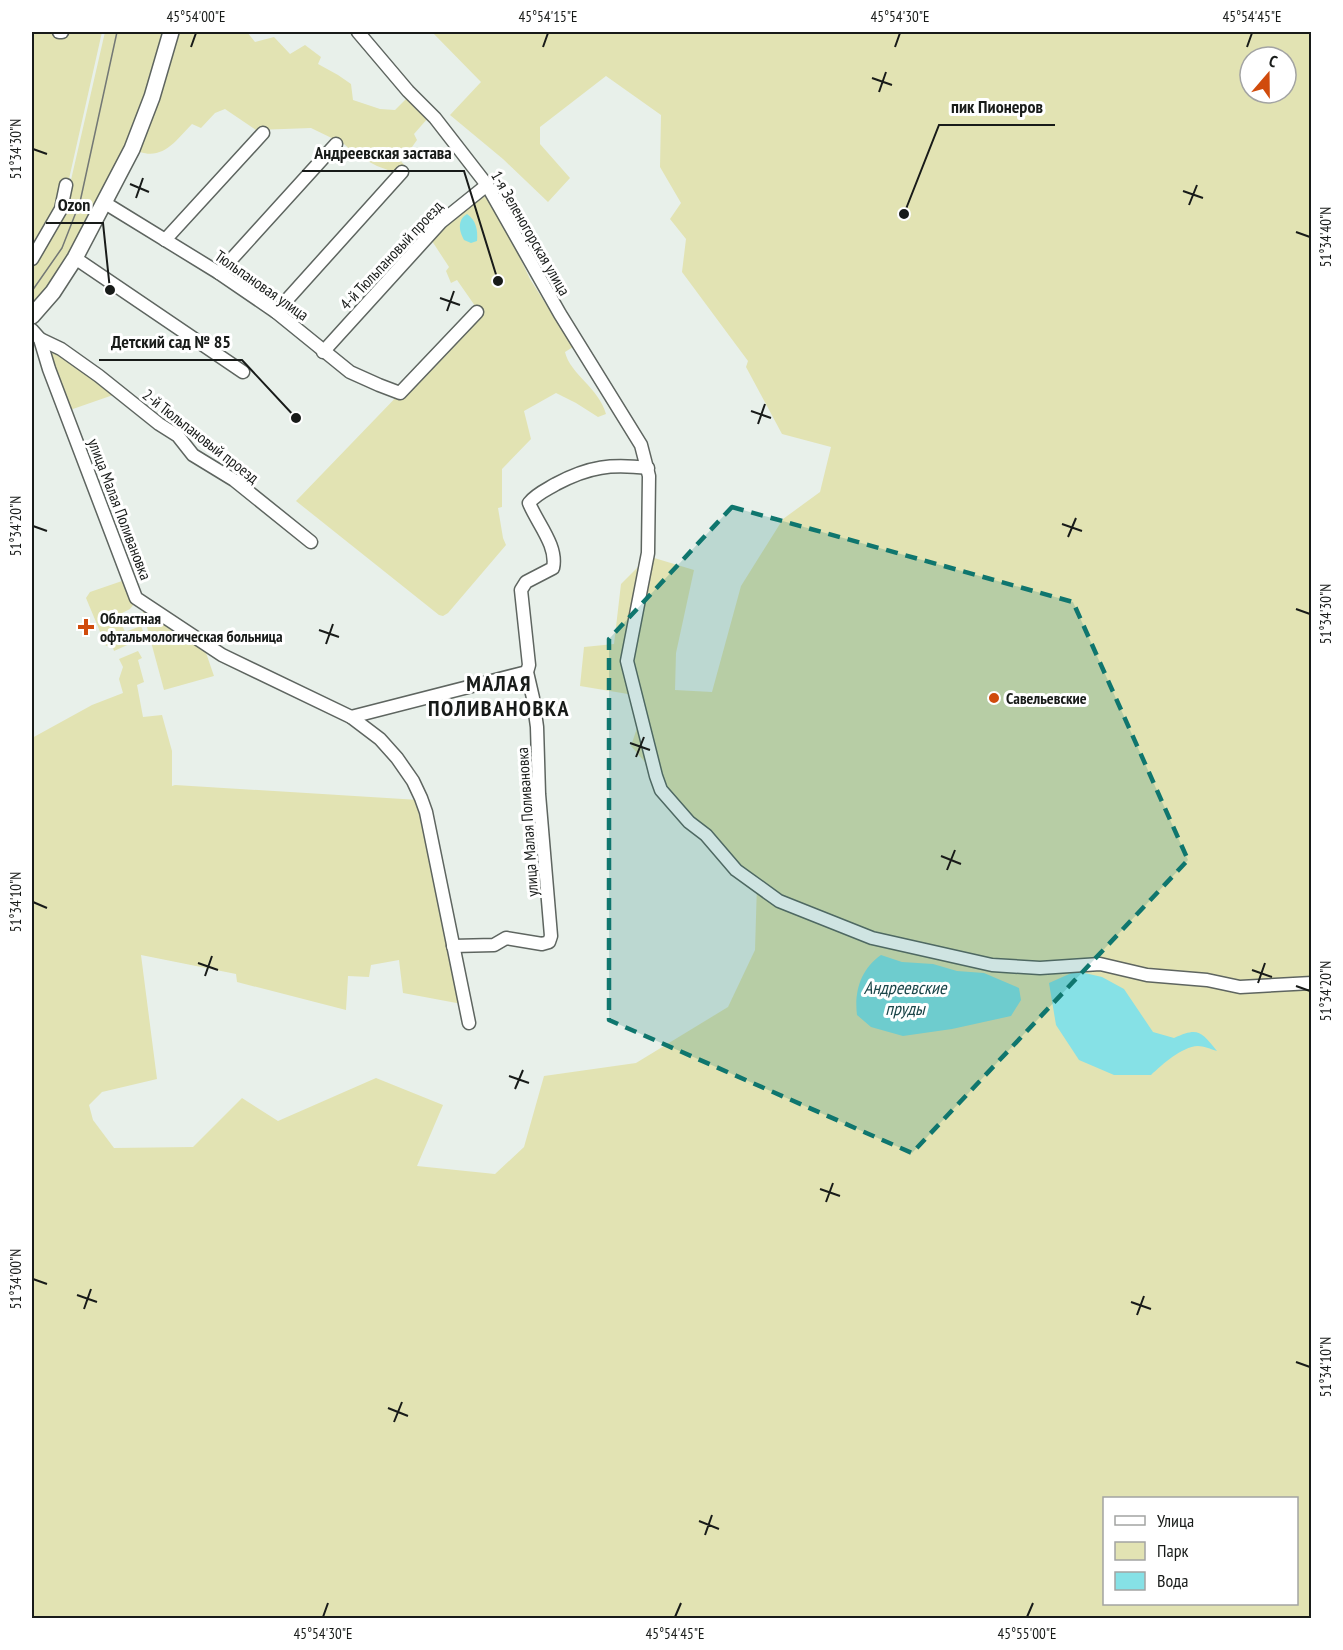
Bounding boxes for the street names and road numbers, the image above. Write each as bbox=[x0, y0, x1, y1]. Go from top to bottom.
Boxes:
street label: 1-я Зеленогорская улица bbox=[487, 167, 575, 299]
street label: 4-й Тюльпановый проезд bbox=[335, 196, 447, 314]
street label: Тюльпановая улица bbox=[211, 245, 313, 325]
street label: 2-й Тюльпановый проезд bbox=[139, 384, 263, 488]
street label: улица Малая Поливановка bbox=[84, 435, 156, 583]
street label: улица Малая Поливановка bbox=[512, 747, 542, 897]

